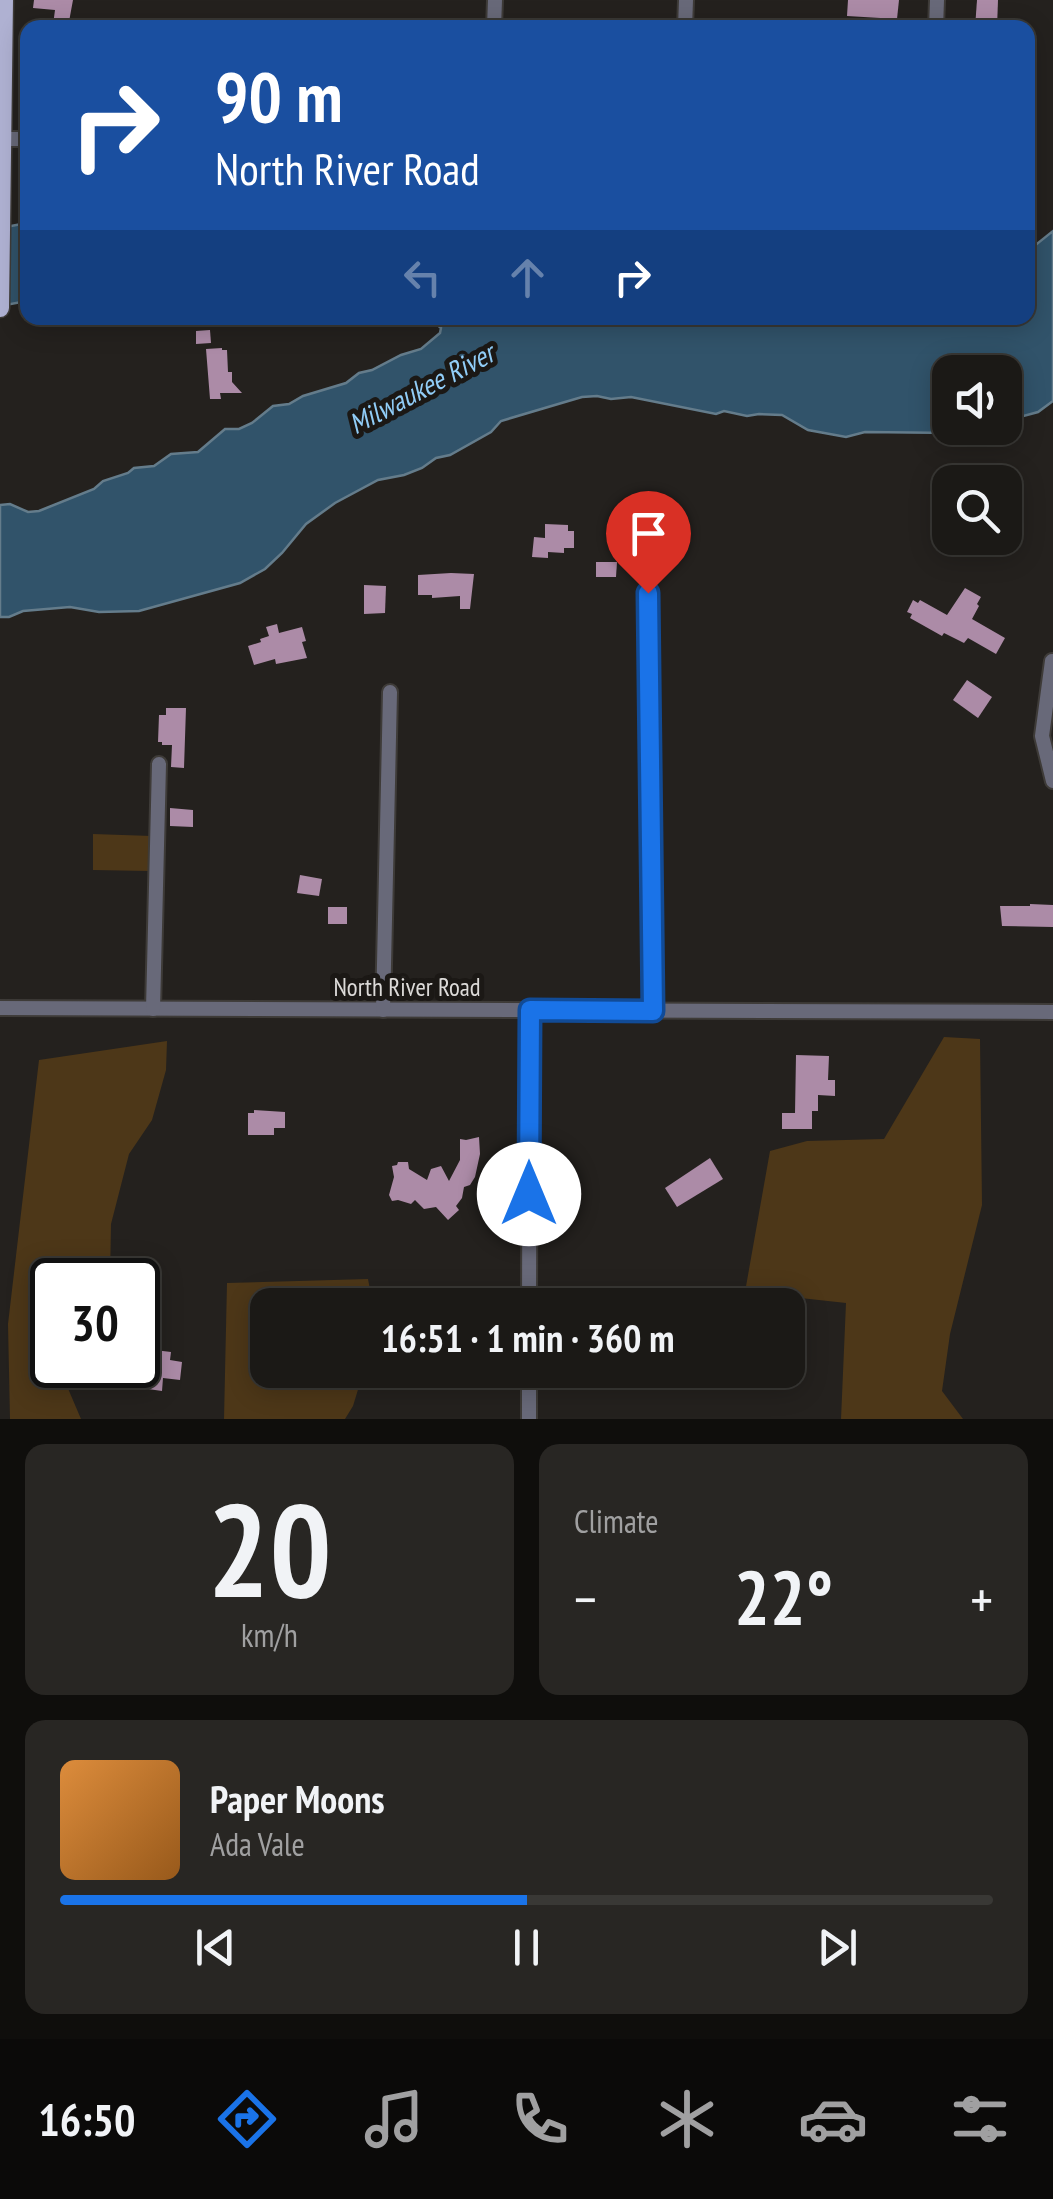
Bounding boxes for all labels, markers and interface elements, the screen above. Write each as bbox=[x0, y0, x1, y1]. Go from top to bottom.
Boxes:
text: 90 m bbox=[215, 51, 343, 141]
icon: right bbox=[50, 60, 180, 190]
text: North River Road bbox=[215, 139, 480, 197]
icon: left bbox=[395, 250, 450, 305]
icon: ahead bbox=[500, 250, 555, 305]
icon: right bbox=[605, 250, 660, 305]
water label: Milwaukee River bbox=[342, 332, 504, 442]
map controls bbox=[932, 355, 1022, 555]
button: sound bbox=[932, 355, 1022, 445]
button: search bbox=[932, 465, 1022, 555]
pin bbox=[606, 491, 691, 594]
icon: arrive bbox=[621, 506, 676, 561]
street label: North River Road bbox=[333, 971, 481, 1003]
position arrow bbox=[477, 1142, 581, 1246]
speed limit sign: 30 bbox=[30, 1258, 160, 1388]
text: 16:51 · 1 min · 360 m bbox=[381, 1313, 674, 1362]
text: 20 bbox=[207, 1465, 332, 1633]
text: Climate bbox=[574, 1500, 658, 1542]
text: 22° bbox=[734, 1549, 833, 1646]
text: − bbox=[574, 1563, 597, 1634]
text: + bbox=[970, 1563, 993, 1634]
text: km/h bbox=[241, 1614, 298, 1656]
text: Paper Moons bbox=[210, 1774, 385, 1823]
text: Ada Vale bbox=[210, 1823, 305, 1865]
icon: previous bbox=[188, 1920, 243, 1975]
icon: pause bbox=[499, 1920, 554, 1975]
icon: next bbox=[810, 1920, 865, 1975]
icon: directions bbox=[212, 2084, 282, 2154]
icon: music bbox=[359, 2084, 429, 2154]
icon: phone bbox=[505, 2084, 575, 2154]
icon: climate bbox=[652, 2084, 722, 2154]
icon: car bbox=[798, 2084, 868, 2154]
icon: filters bbox=[945, 2084, 1015, 2154]
text: 16:50 bbox=[38, 2090, 136, 2148]

